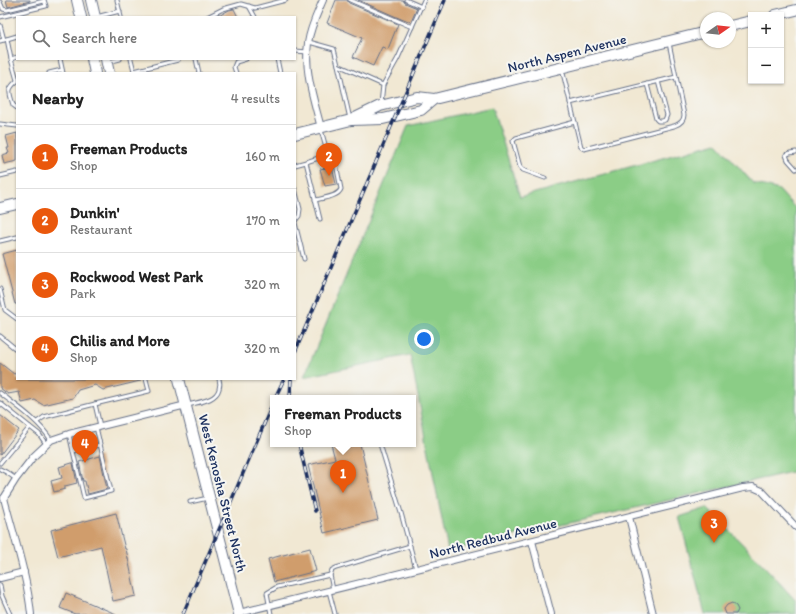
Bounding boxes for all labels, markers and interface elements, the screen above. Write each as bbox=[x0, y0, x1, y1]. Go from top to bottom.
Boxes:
north arrow bbox=[700, 12, 736, 48]
map controls bbox=[748, 12, 784, 84]
button: + bbox=[748, 12, 784, 48]
search box bbox=[16, 16, 296, 60]
icon: search bbox=[30, 27, 52, 49]
text: Search here bbox=[62, 29, 137, 47]
street label: North Aspen Avenue bbox=[506, 30, 629, 76]
button: − bbox=[748, 48, 784, 84]
text: Nearby bbox=[32, 88, 84, 108]
text: 4 results bbox=[231, 91, 280, 106]
text: Freeman Products bbox=[70, 140, 187, 158]
pin: 2 bbox=[316, 143, 342, 176]
text: 1 bbox=[42, 149, 48, 164]
text: 160 m bbox=[245, 149, 280, 164]
text: Shop bbox=[70, 158, 97, 173]
text: Dunkin' bbox=[70, 204, 120, 222]
text: 2 bbox=[42, 213, 48, 228]
text: 170 m bbox=[246, 213, 280, 228]
text: Restaurant bbox=[70, 222, 132, 237]
text: Rockwood West Park bbox=[70, 268, 203, 286]
text: 3 bbox=[41, 277, 49, 292]
text: 320 m bbox=[244, 277, 280, 292]
text: Park bbox=[70, 286, 96, 301]
your location bbox=[414, 329, 434, 349]
text: Chilis and More bbox=[70, 332, 170, 350]
text: 4 bbox=[41, 341, 49, 356]
text: 320 m bbox=[244, 341, 280, 356]
text: Shop bbox=[70, 350, 97, 365]
popup bbox=[270, 395, 416, 447]
text: Freeman Products bbox=[284, 405, 402, 423]
street label: West Kenosha Street North bbox=[195, 412, 250, 574]
text: Shop bbox=[284, 423, 312, 438]
pin: 4 bbox=[72, 430, 98, 463]
pin: 1 bbox=[330, 460, 356, 493]
pin: 3 bbox=[701, 510, 727, 543]
street label: North Redbud Avenue bbox=[428, 514, 559, 563]

